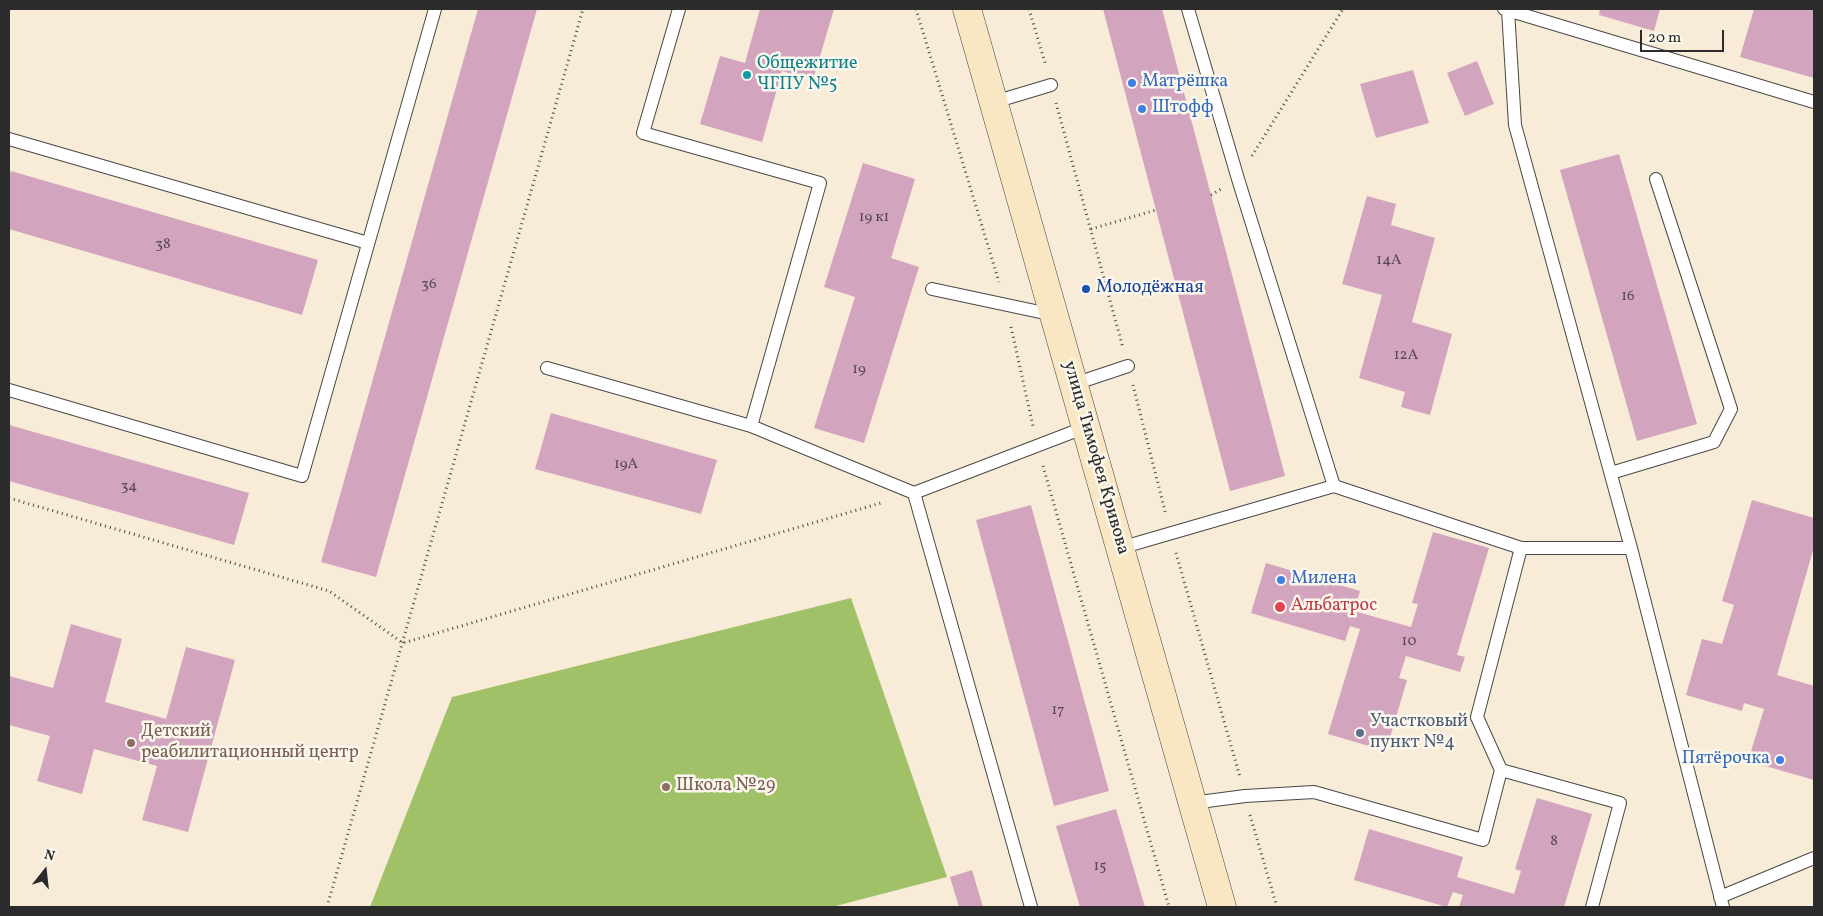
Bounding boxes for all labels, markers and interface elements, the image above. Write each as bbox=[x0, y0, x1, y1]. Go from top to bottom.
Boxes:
scale bar bbox=[1643, 20, 1727, 52]
text: 20 m bbox=[1648, 28, 1681, 49]
place label: Общежитие ЧГПУ №5 bbox=[757, 54, 858, 96]
marker: Общежитие ЧГПУ №5 bbox=[741, 69, 753, 81]
place label: Матрёшка bbox=[1142, 72, 1228, 94]
marker: Матрёшка bbox=[1126, 77, 1138, 89]
place label: Штофф bbox=[1152, 98, 1214, 120]
marker: Штофф bbox=[1136, 103, 1148, 115]
house number: 19 к1 bbox=[859, 209, 889, 227]
house number: 38 bbox=[155, 236, 171, 254]
house number: 14А bbox=[1376, 252, 1402, 270]
house number: 36 bbox=[421, 276, 437, 294]
place label: Молодёжная bbox=[1096, 278, 1204, 300]
marker: Молодёжная bbox=[1080, 283, 1092, 295]
house number: 16 bbox=[1621, 288, 1635, 306]
house number: 12А bbox=[1394, 347, 1418, 365]
street label: улица Тимофея Кривова bbox=[1057, 359, 1133, 557]
house number: 19 bbox=[852, 361, 866, 379]
house number: 19А bbox=[614, 456, 638, 474]
house number: 34 bbox=[121, 478, 137, 496]
place label: Милена bbox=[1291, 569, 1357, 591]
marker: Милена bbox=[1275, 574, 1287, 586]
place label: Альбатрос bbox=[1291, 596, 1377, 618]
marker: Альбатрос bbox=[1273, 600, 1287, 614]
house number: 10 bbox=[1402, 633, 1416, 651]
house number: 17 bbox=[1051, 702, 1065, 720]
place label: Участковый пункт №4 bbox=[1370, 712, 1468, 754]
place label: Детский реабилитационный центр bbox=[141, 722, 359, 764]
marker: Участковый пункт №4 bbox=[1354, 727, 1366, 739]
marker: Детский реабилитационный центр bbox=[125, 737, 137, 749]
place label: Пятёрочка bbox=[1682, 749, 1770, 771]
marker: Пятёрочка bbox=[1774, 754, 1786, 766]
place label: Школа №29 bbox=[676, 776, 775, 798]
marker: Школа №29 bbox=[660, 781, 672, 793]
house number: 8 bbox=[1550, 833, 1558, 851]
north arrow bbox=[20, 846, 70, 896]
text: N bbox=[42, 846, 57, 867]
house number: 15 bbox=[1093, 858, 1107, 876]

